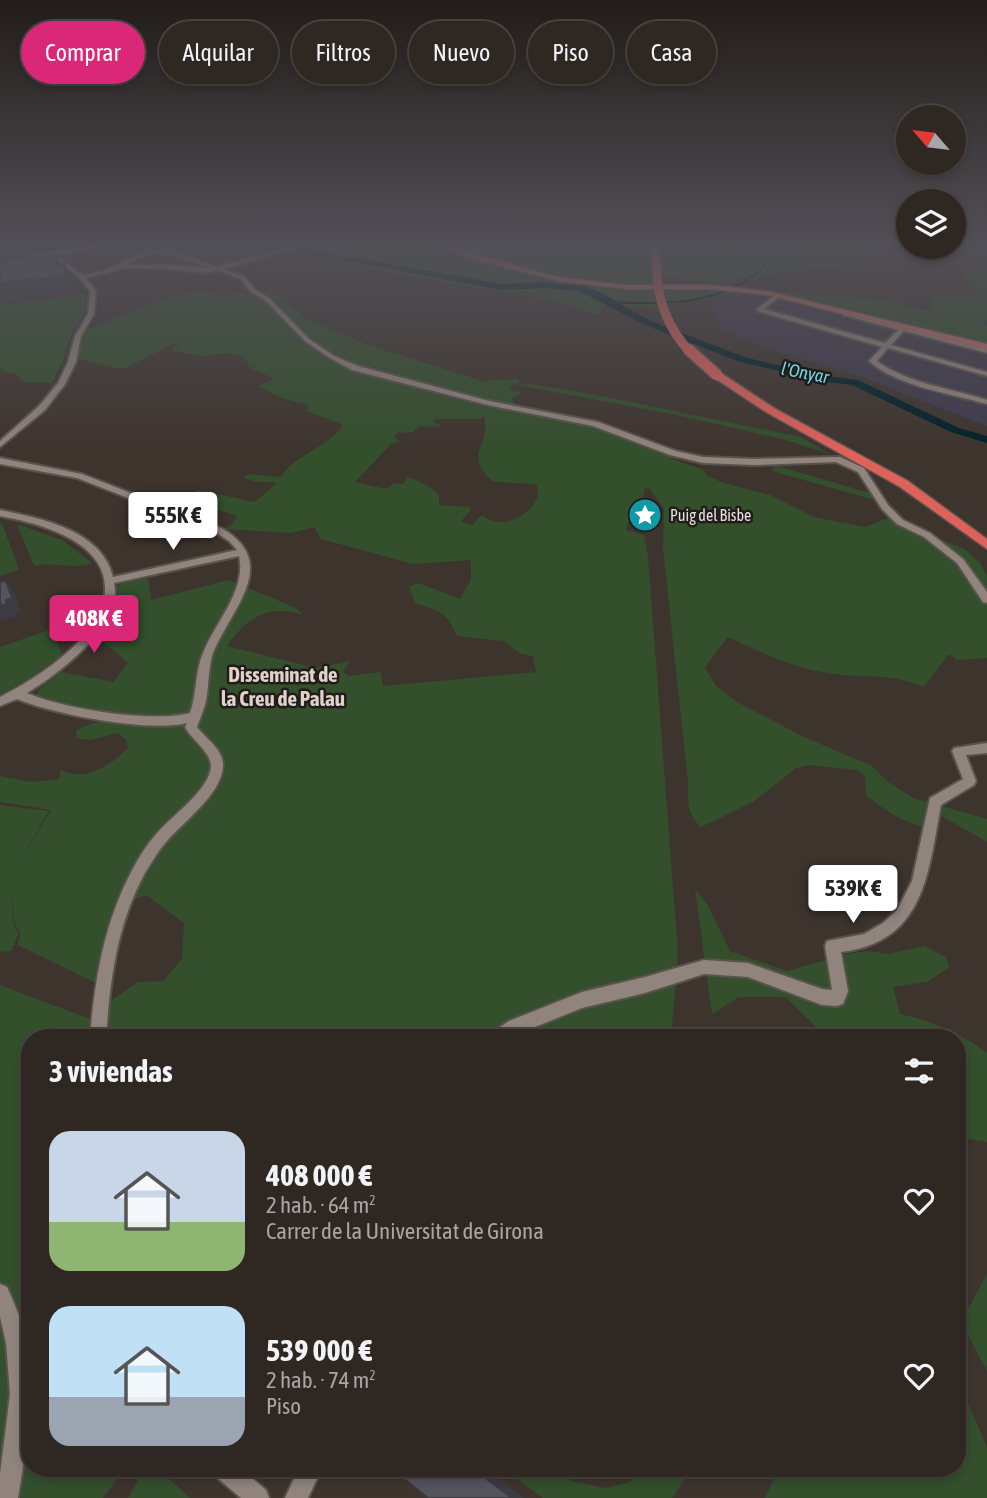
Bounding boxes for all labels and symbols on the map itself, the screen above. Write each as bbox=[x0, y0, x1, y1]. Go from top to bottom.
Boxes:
north arrow bbox=[896, 105, 966, 175]
water label: l'Onyar bbox=[780, 358, 831, 388]
pin: 555K € bbox=[116, 492, 230, 552]
place icon: Puig del Bisbe bbox=[626, 496, 664, 534]
place label: Puig del Bisbe bbox=[670, 506, 751, 525]
pin: 408K € bbox=[37, 596, 151, 655]
district label: Disseminat de la Creu de Palau bbox=[221, 662, 345, 710]
pin: 539K € bbox=[796, 866, 910, 925]

